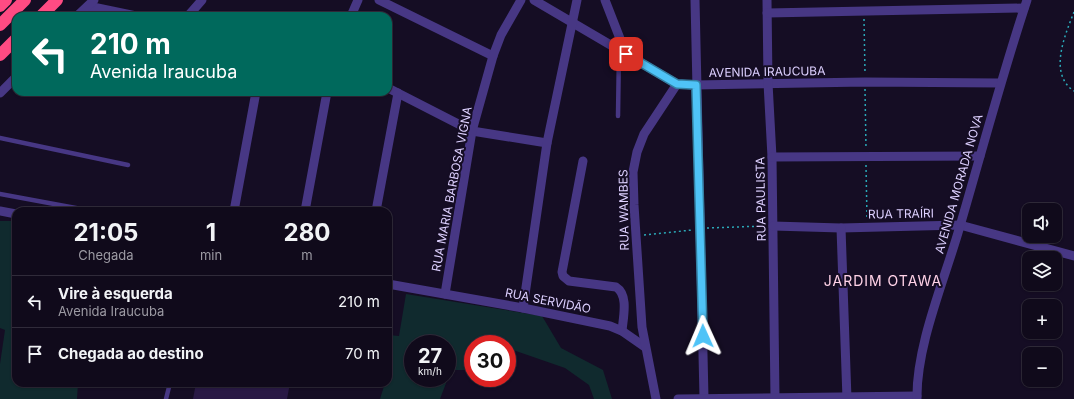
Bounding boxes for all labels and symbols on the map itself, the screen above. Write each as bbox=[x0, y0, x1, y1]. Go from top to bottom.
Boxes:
pin bbox=[609, 37, 643, 71]
street label: AVENIDA IRAUCUBA bbox=[708, 63, 826, 80]
street label: RUA MARIA BARBOSA VIGNA bbox=[428, 105, 475, 273]
street label: AVENIDA MORADA NOVA bbox=[931, 112, 986, 255]
street label: RUA PAULISTA bbox=[752, 157, 769, 241]
street label: RUA WAMBES bbox=[615, 169, 632, 251]
street label: RUA TRAÍRI bbox=[868, 205, 934, 222]
district label: JARDIM OTAWA bbox=[824, 272, 942, 289]
street label: RUA SERVIDÃO bbox=[504, 285, 592, 316]
position arrow bbox=[682, 315, 724, 357]
speed limit sign: 30 bbox=[464, 335, 516, 387]

